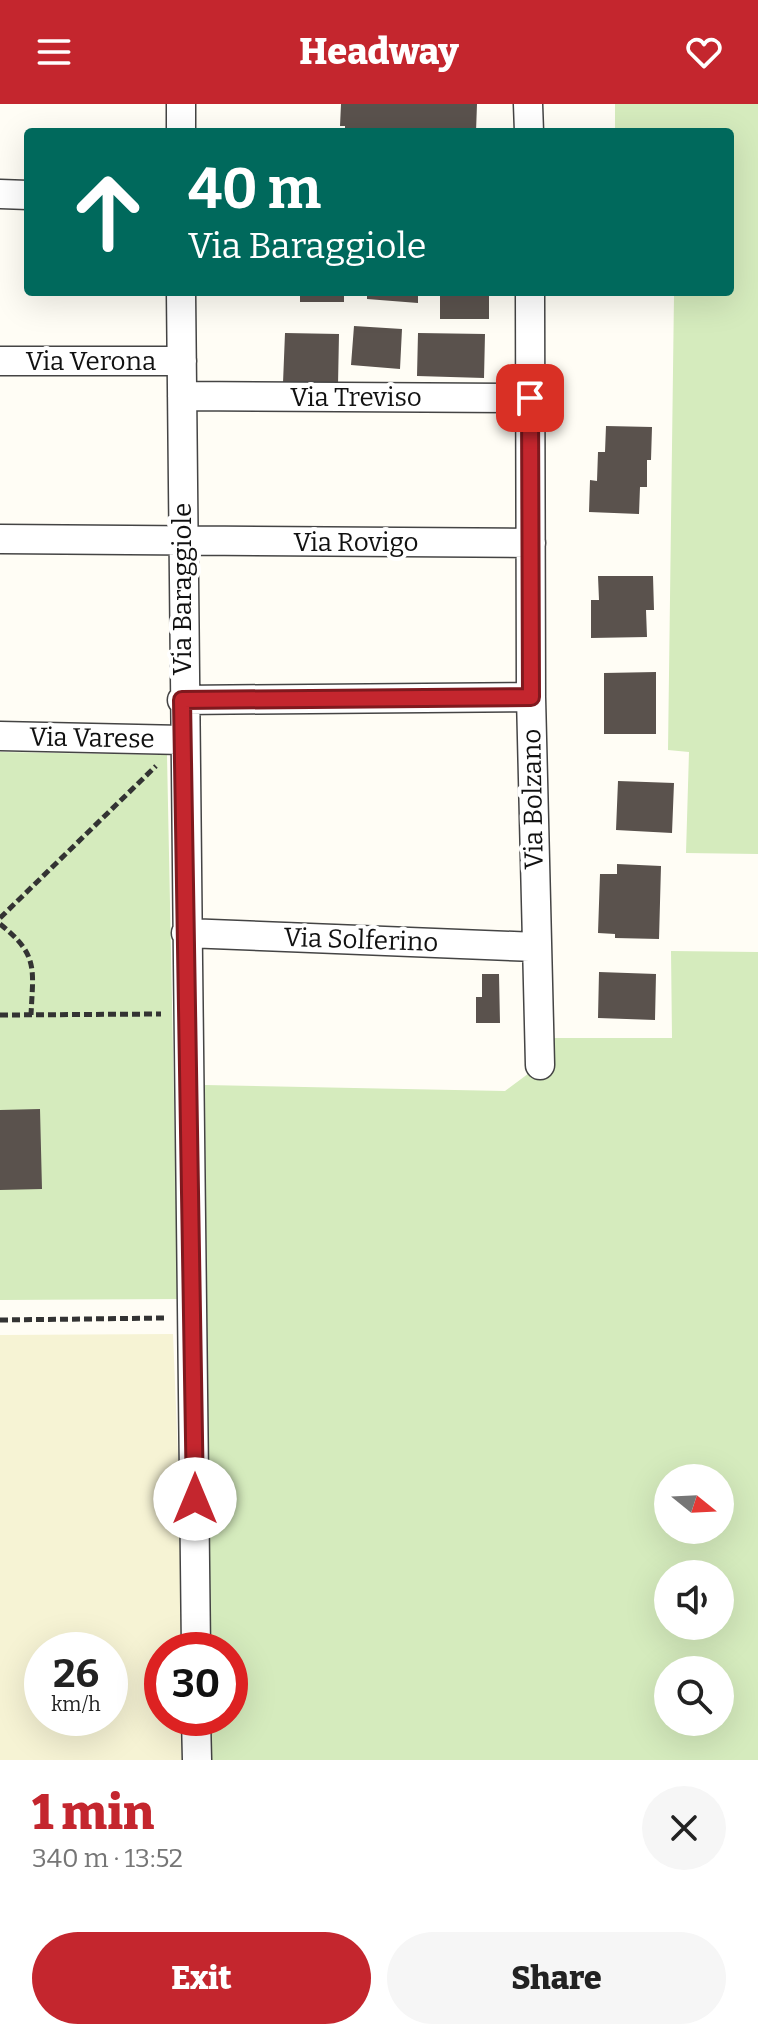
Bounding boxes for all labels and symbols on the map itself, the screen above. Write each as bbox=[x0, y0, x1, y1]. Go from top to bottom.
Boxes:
street label: Via Verona bbox=[26, 346, 156, 377]
pin bbox=[496, 364, 564, 432]
street label: Via Treviso bbox=[290, 382, 422, 413]
street label: Via Baraggiole bbox=[167, 503, 198, 675]
street label: Via Rovigo bbox=[293, 527, 419, 558]
street label: Via Varese bbox=[29, 721, 155, 755]
street label: Via Bolzano bbox=[516, 728, 550, 870]
street label: Via Solferino bbox=[283, 922, 439, 958]
position arrow bbox=[153, 1457, 237, 1541]
north arrow bbox=[654, 1464, 734, 1544]
speed limit sign: 30 bbox=[144, 1632, 248, 1736]

